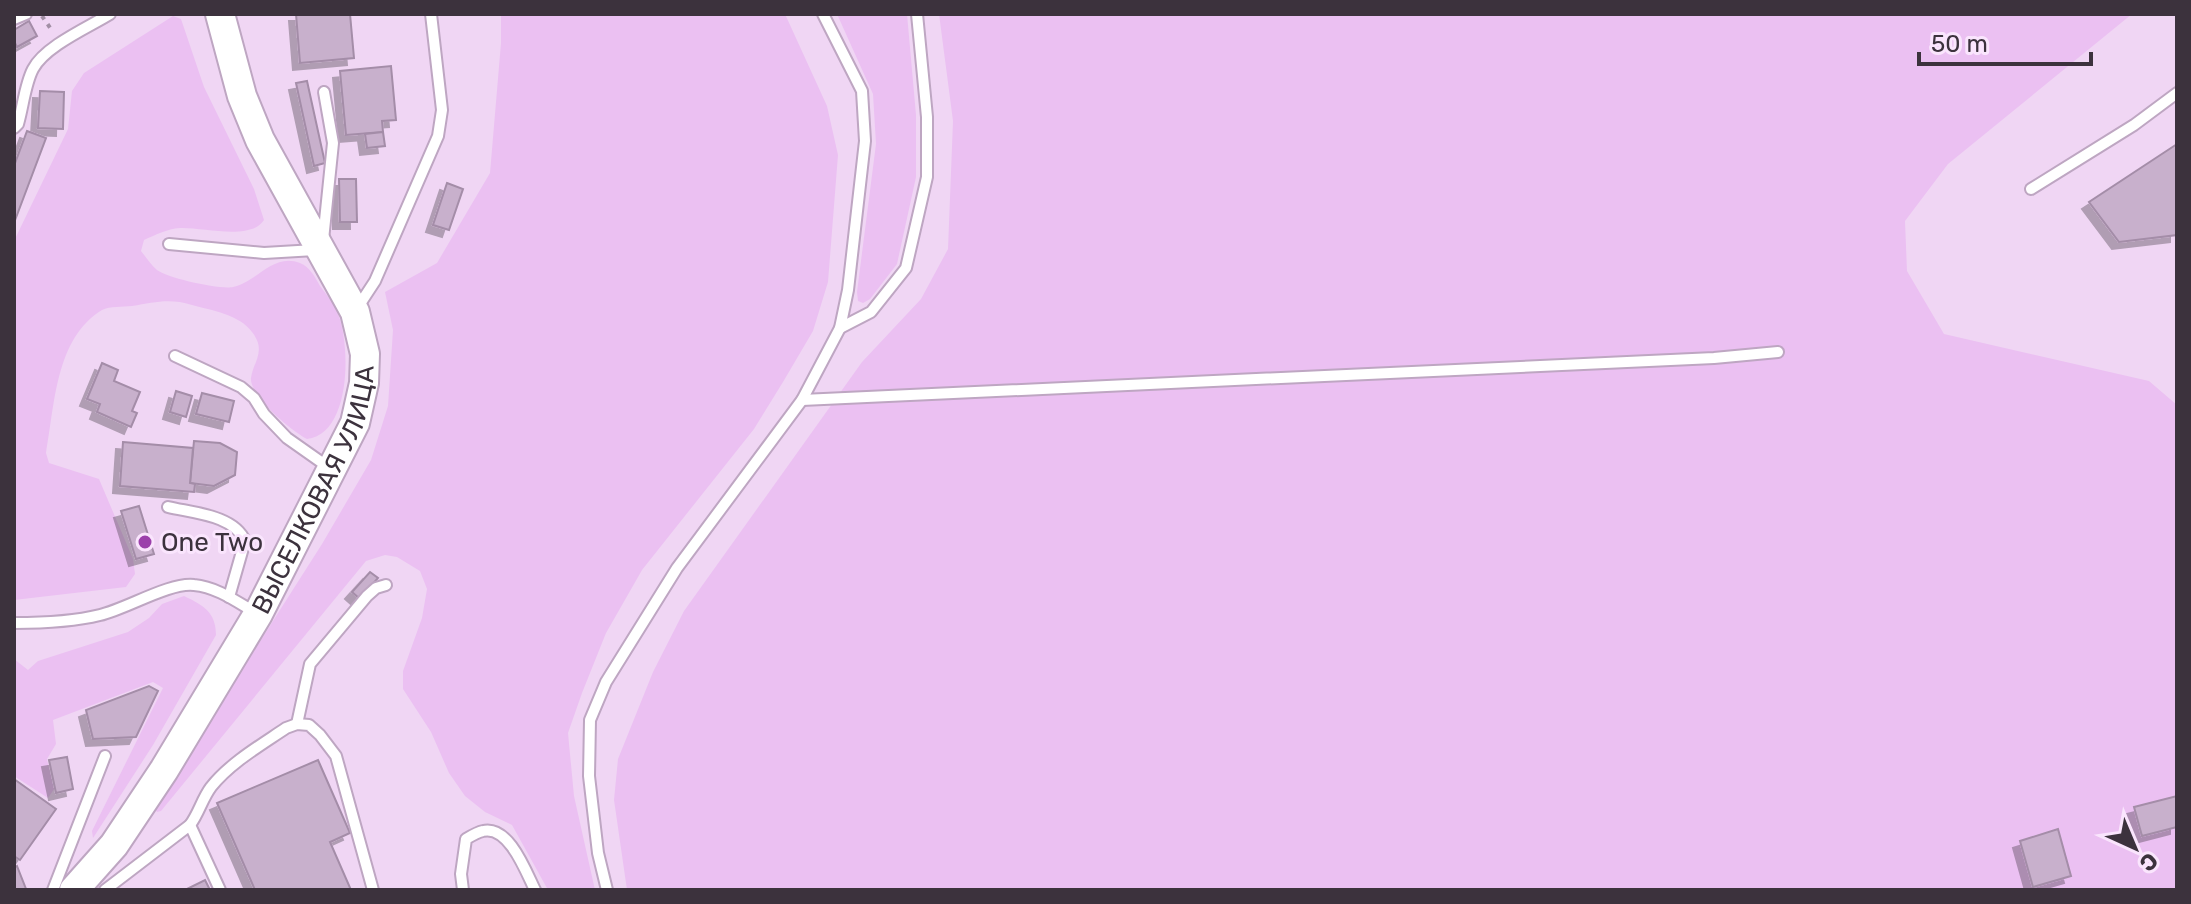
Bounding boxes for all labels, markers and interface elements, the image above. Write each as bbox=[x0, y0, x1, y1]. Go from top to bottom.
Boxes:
scale bar bbox=[1919, 16, 2091, 66]
text: 50 m bbox=[1931, 30, 1988, 58]
street label: ВЫСЕЛКОВАЯ УЛИЦА bbox=[245, 365, 380, 619]
place label: One Two bbox=[161, 527, 263, 558]
marker: One Two bbox=[136, 533, 154, 551]
north arrow bbox=[2095, 808, 2175, 888]
text: С bbox=[2134, 847, 2163, 877]

